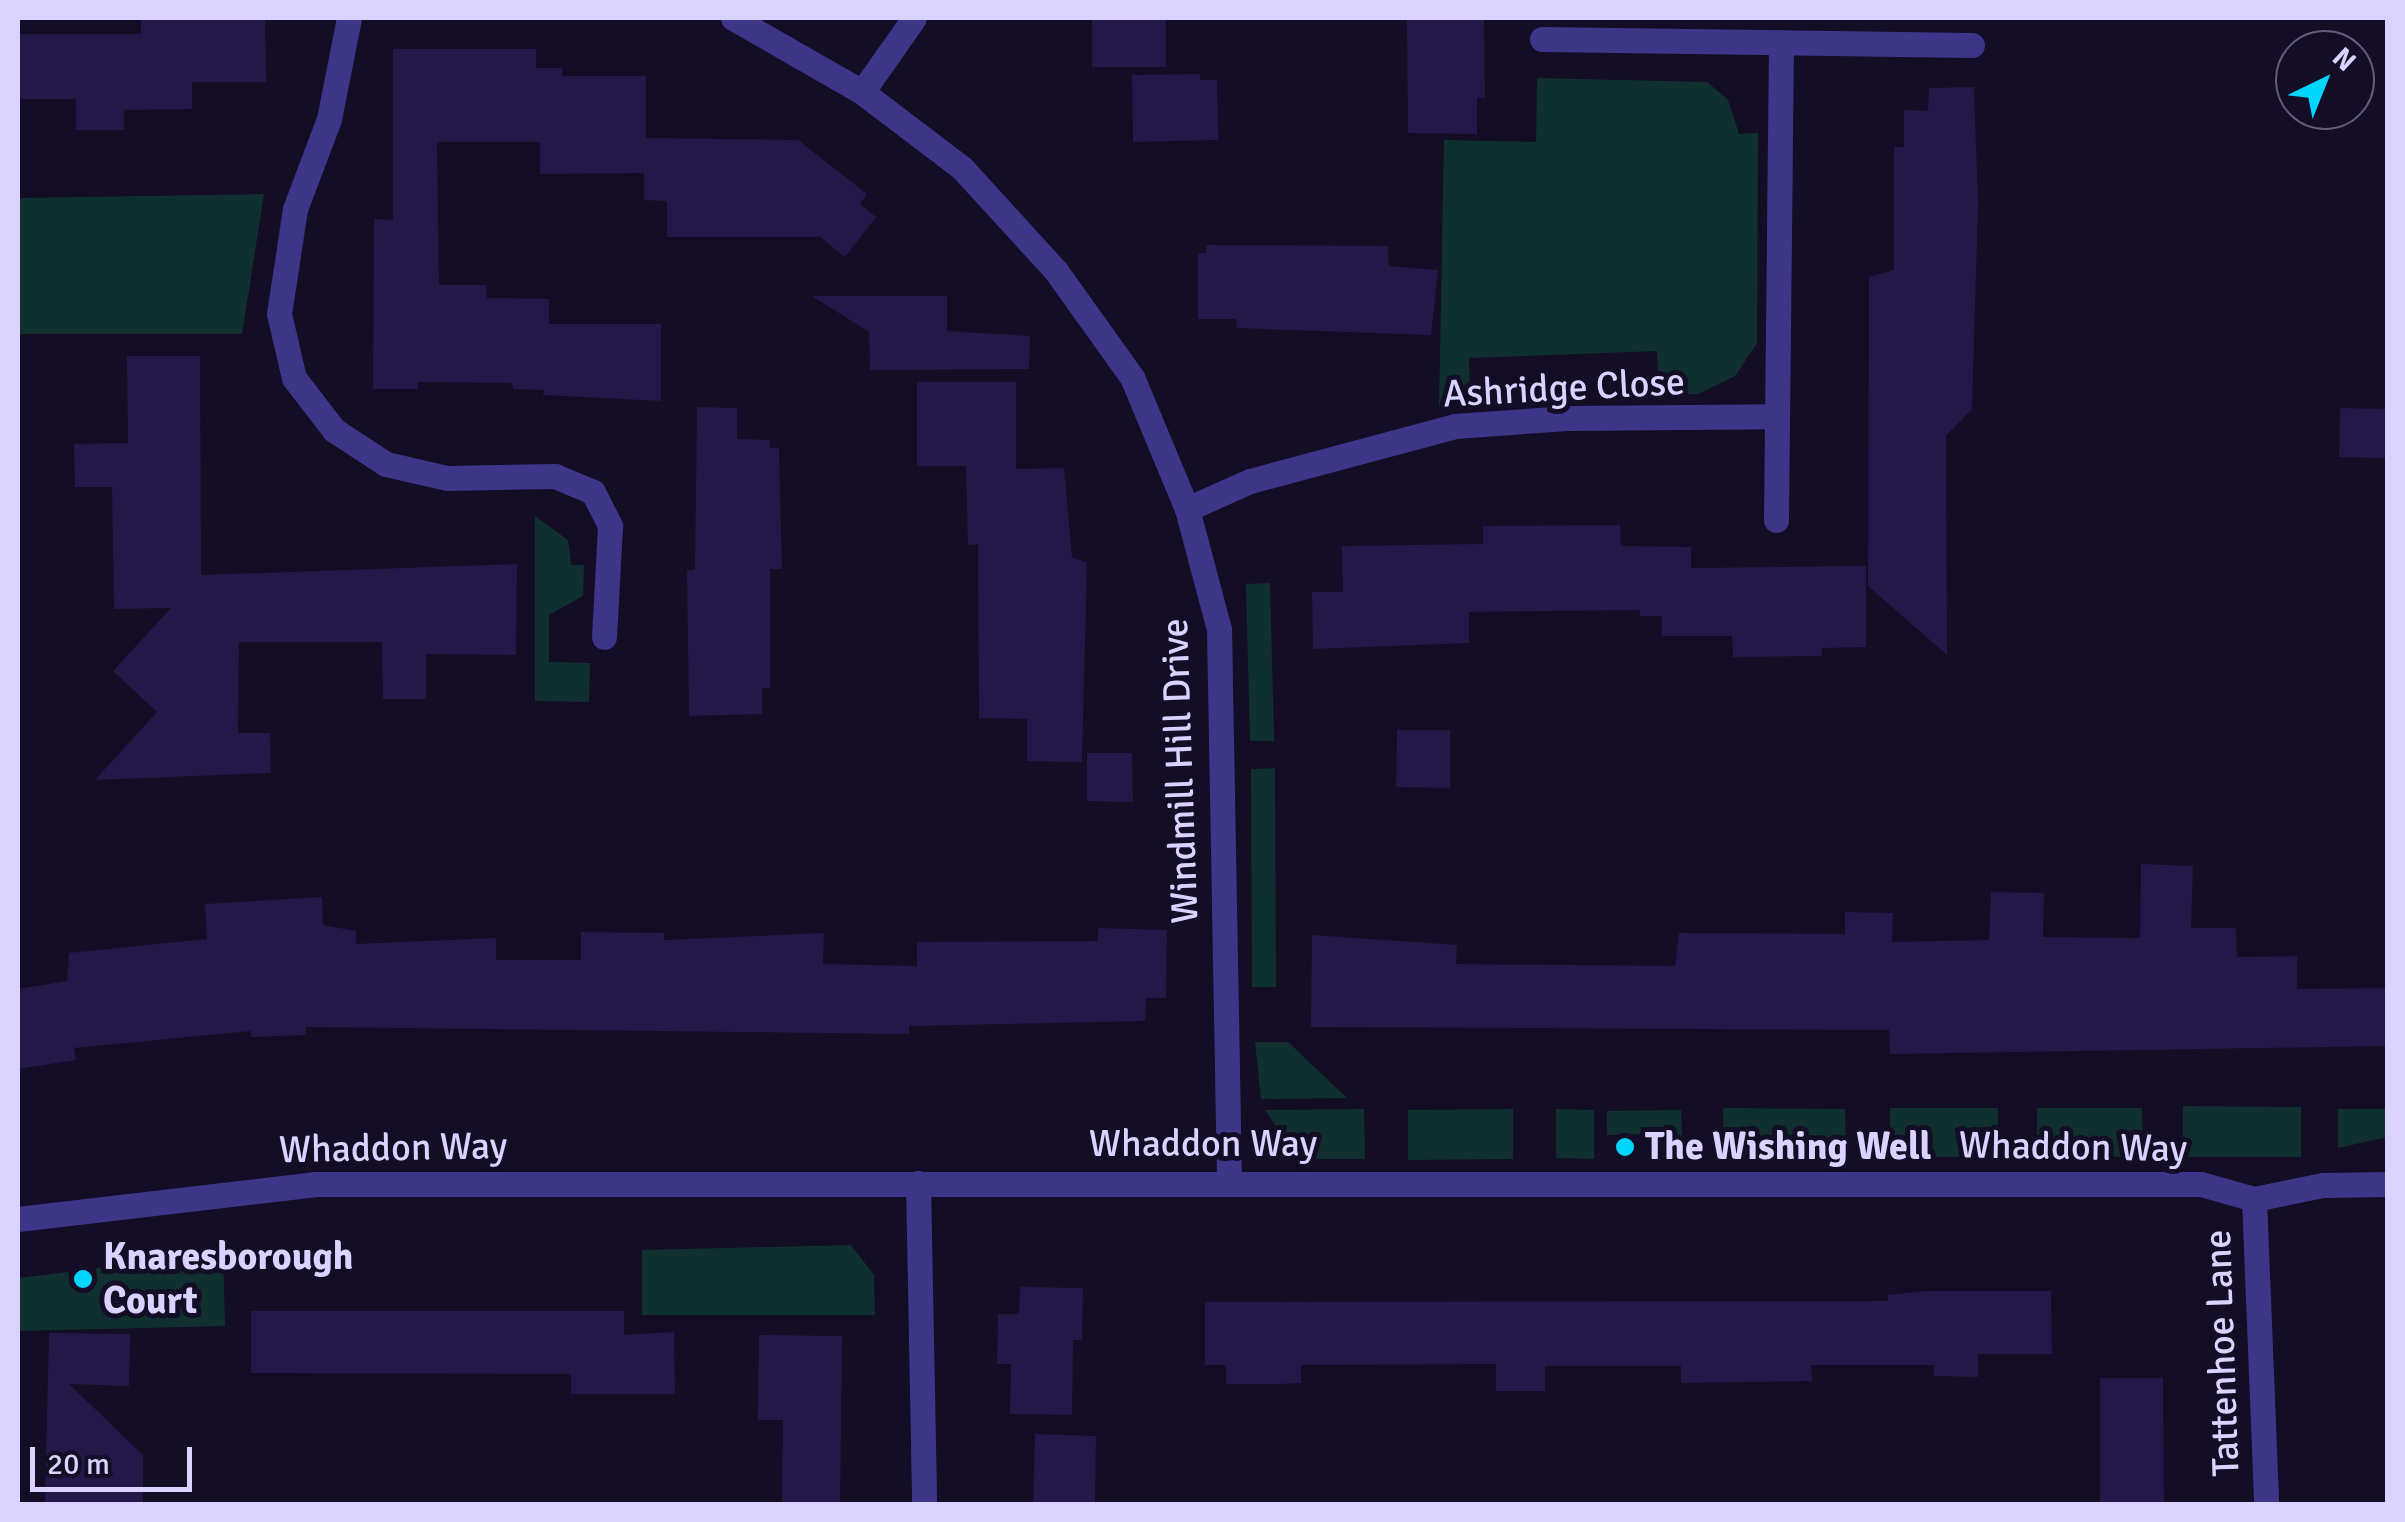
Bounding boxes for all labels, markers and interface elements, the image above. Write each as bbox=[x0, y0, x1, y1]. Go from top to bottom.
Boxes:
north arrow bbox=[2275, 30, 2375, 130]
text: N bbox=[2325, 40, 2363, 79]
street label: Ashridge Close bbox=[1442, 359, 1686, 417]
street label: Windmill Hill Drive bbox=[1152, 618, 1208, 924]
street label: Whaddon Way bbox=[1089, 1121, 1317, 1167]
street label: Whaddon Way bbox=[1958, 1122, 2188, 1172]
street label: Whaddon Way bbox=[278, 1123, 508, 1173]
place label: The Wishing Well bbox=[1645, 1124, 1931, 1170]
marker: The Wishing Well bbox=[1614, 1136, 1636, 1158]
street label: Tattenhoe Lane bbox=[2195, 1229, 2249, 1477]
place label: Knaresborough Court bbox=[103, 1234, 353, 1324]
marker: Knaresborough Court bbox=[72, 1268, 94, 1290]
scale bar bbox=[35, 1427, 198, 1489]
text: 20 m bbox=[47, 1446, 110, 1483]

